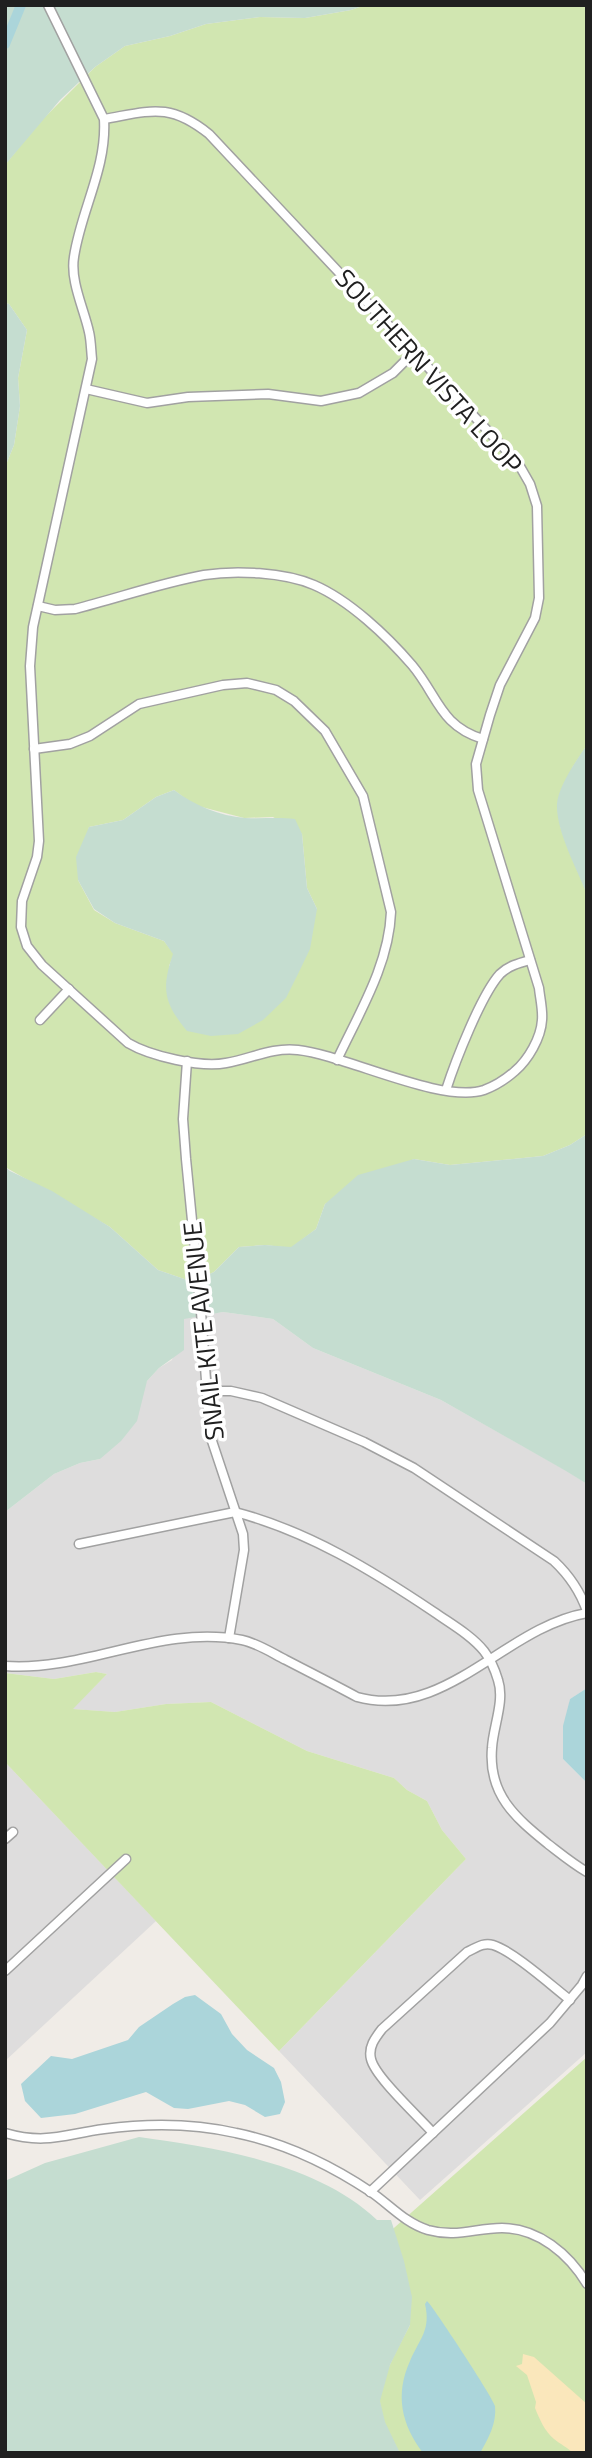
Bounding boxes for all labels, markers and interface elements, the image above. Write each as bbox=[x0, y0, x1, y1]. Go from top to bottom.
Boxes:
street label: SOUTHERN VISTA LOOP bbox=[326, 260, 532, 482]
street label: SNAIL KITE AVENUE bbox=[172, 1220, 234, 1442]

